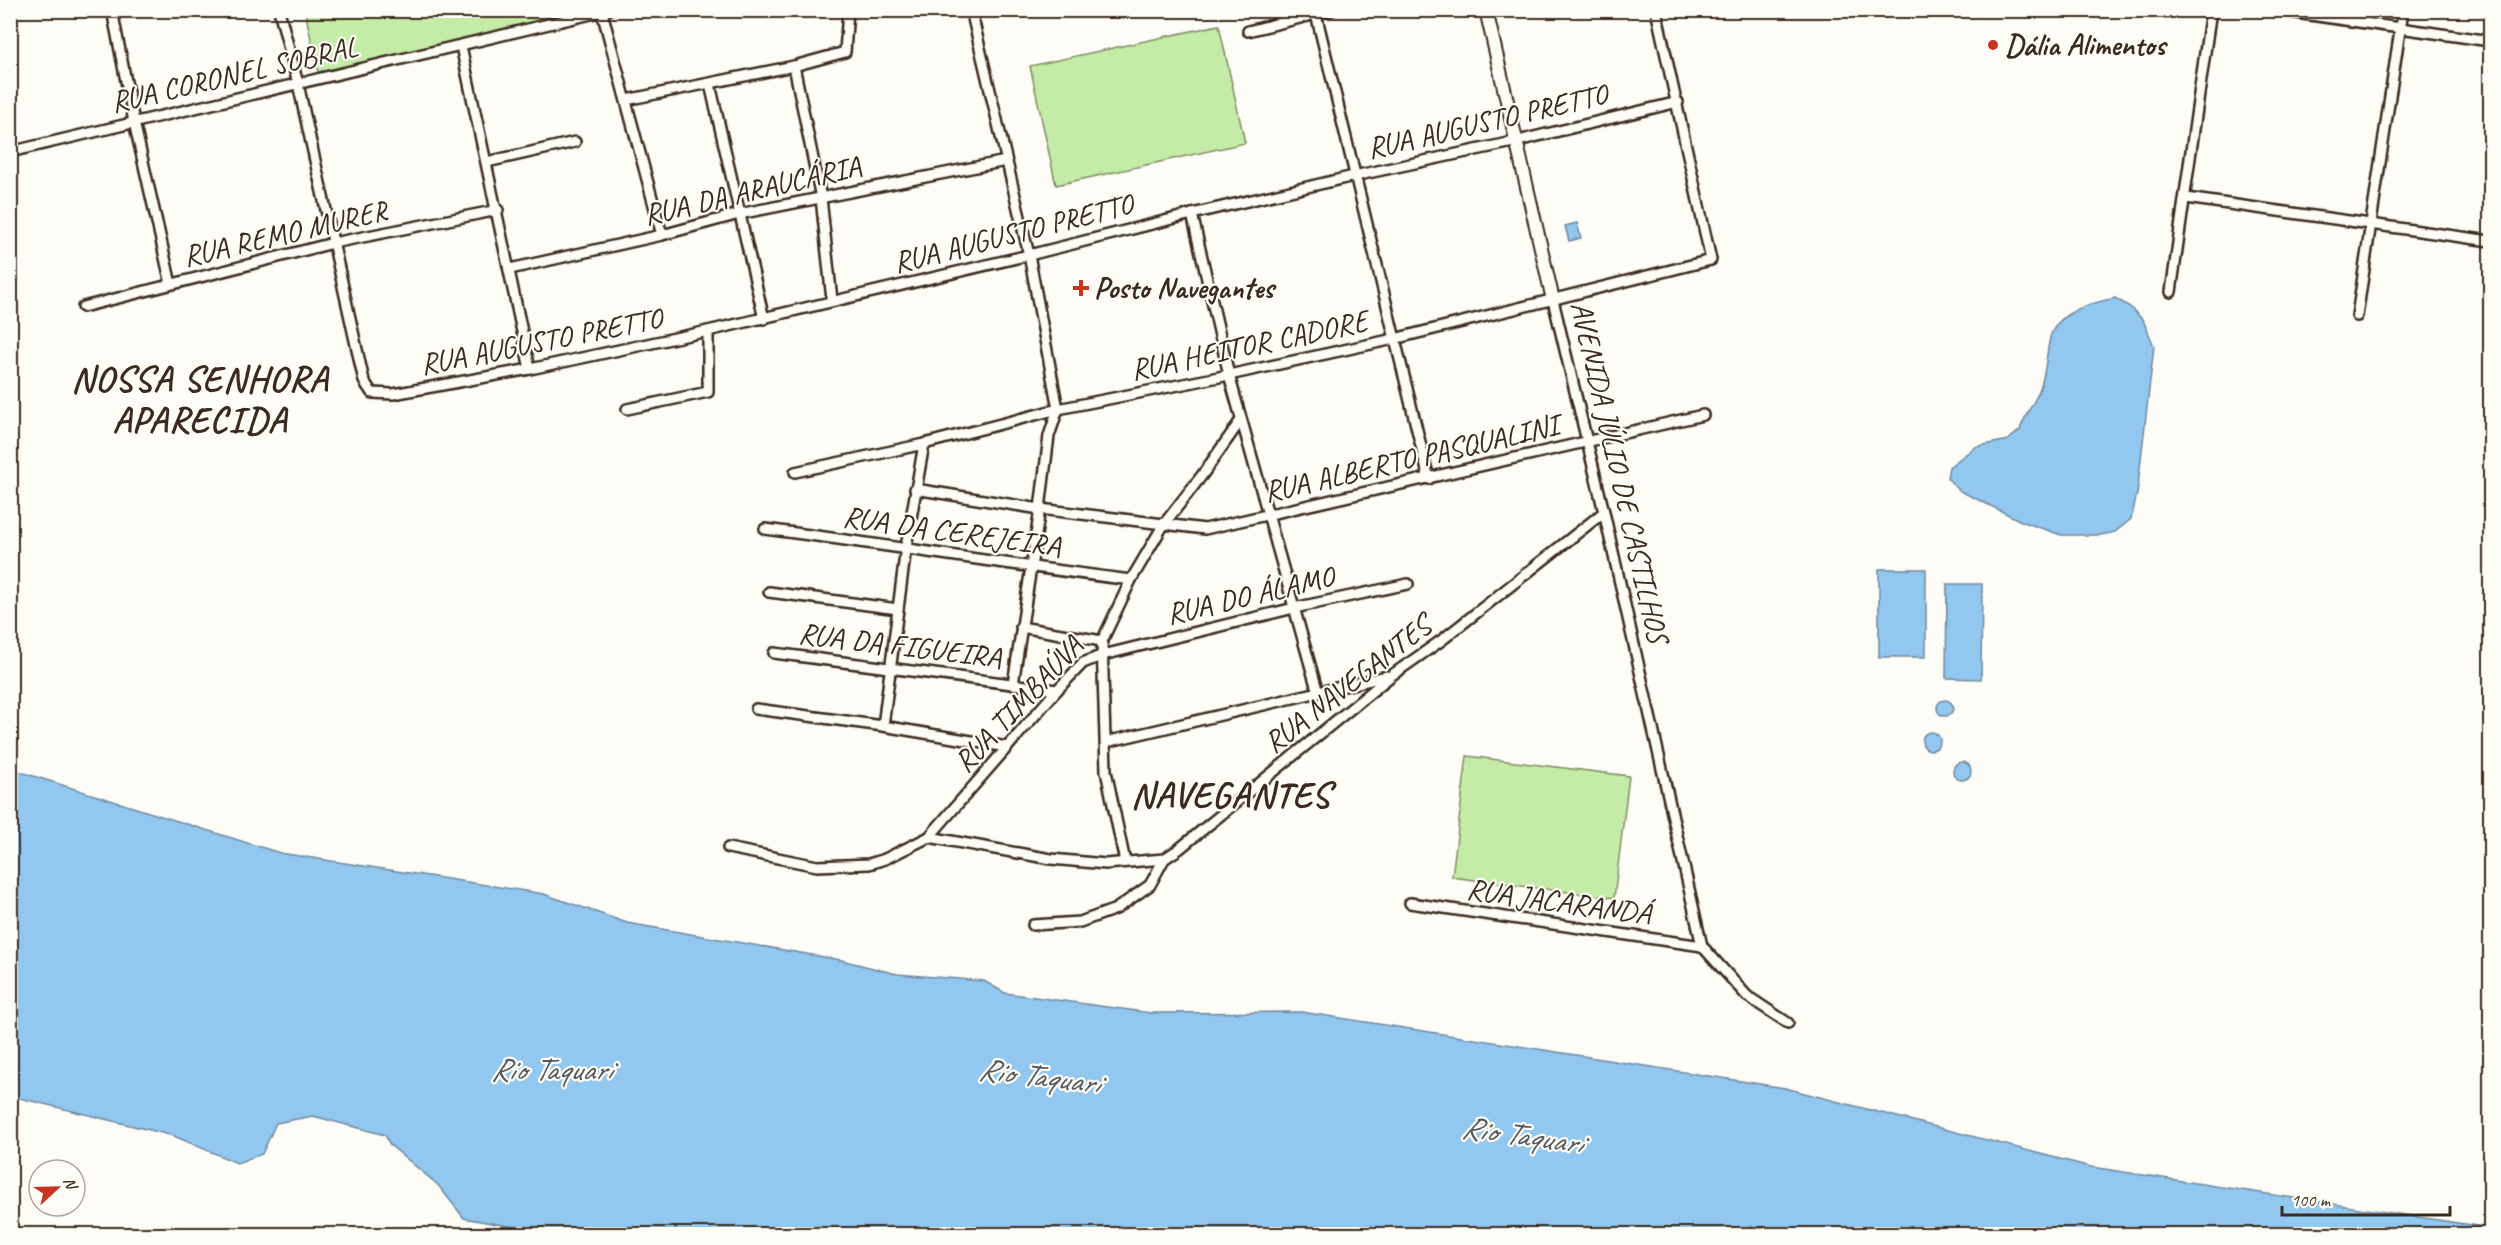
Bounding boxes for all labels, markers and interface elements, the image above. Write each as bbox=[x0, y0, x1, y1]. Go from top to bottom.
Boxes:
place label: Dália Alimentos bbox=[2005, 26, 2169, 64]
street label: RUA CORONEL SOBRAL bbox=[107, 27, 362, 121]
marker: Dália Alimentos bbox=[1986, 38, 2000, 52]
street label: RUA AUGUSTO PRETTO bbox=[1363, 74, 1614, 167]
street label: RUA DA ARAUCÁRIA bbox=[640, 146, 865, 233]
street label: RUA AUGUSTO PRETTO bbox=[889, 184, 1140, 281]
street label: RUA REMO MURER bbox=[179, 191, 393, 275]
place label: Posto Navegantes bbox=[1094, 269, 1277, 307]
marker: Posto Navegantes bbox=[1072, 279, 1090, 297]
street label: RUA AUGUSTO PRETTO bbox=[417, 298, 668, 383]
street label: AVENIDA JÚLIO DE CASTILHOS bbox=[1562, 298, 1679, 650]
street label: RUA HEITOR CADORE bbox=[1127, 301, 1374, 389]
district label: NOSSA SENHORA APARECIDA bbox=[71, 356, 330, 443]
street label: RUA ALBERTO PASQUALINI bbox=[1260, 404, 1569, 510]
street label: RUA DA CEREJEIRA bbox=[841, 497, 1064, 565]
street label: RUA DO ÁLAMO bbox=[1162, 557, 1341, 633]
street label: RUA NAVEGANTES bbox=[1256, 603, 1443, 761]
street label: RUA DA FIGUEIRA bbox=[797, 614, 1004, 676]
street label: RUA TIMBAÚVA bbox=[945, 626, 1092, 780]
district label: NAVEGANTES bbox=[1131, 772, 1338, 818]
street label: RUA JACARANDÁ bbox=[1465, 869, 1657, 933]
water label: Rio Taquari bbox=[977, 1048, 1109, 1105]
water label: Rio Taquari bbox=[491, 1049, 619, 1090]
water label: Rio Taquari bbox=[1459, 1106, 1593, 1165]
north arrow bbox=[27, 1158, 87, 1218]
text: N bbox=[59, 1174, 82, 1194]
scale bar bbox=[2282, 1179, 2450, 1217]
text: 100 m bbox=[2291, 1189, 2332, 1211]

